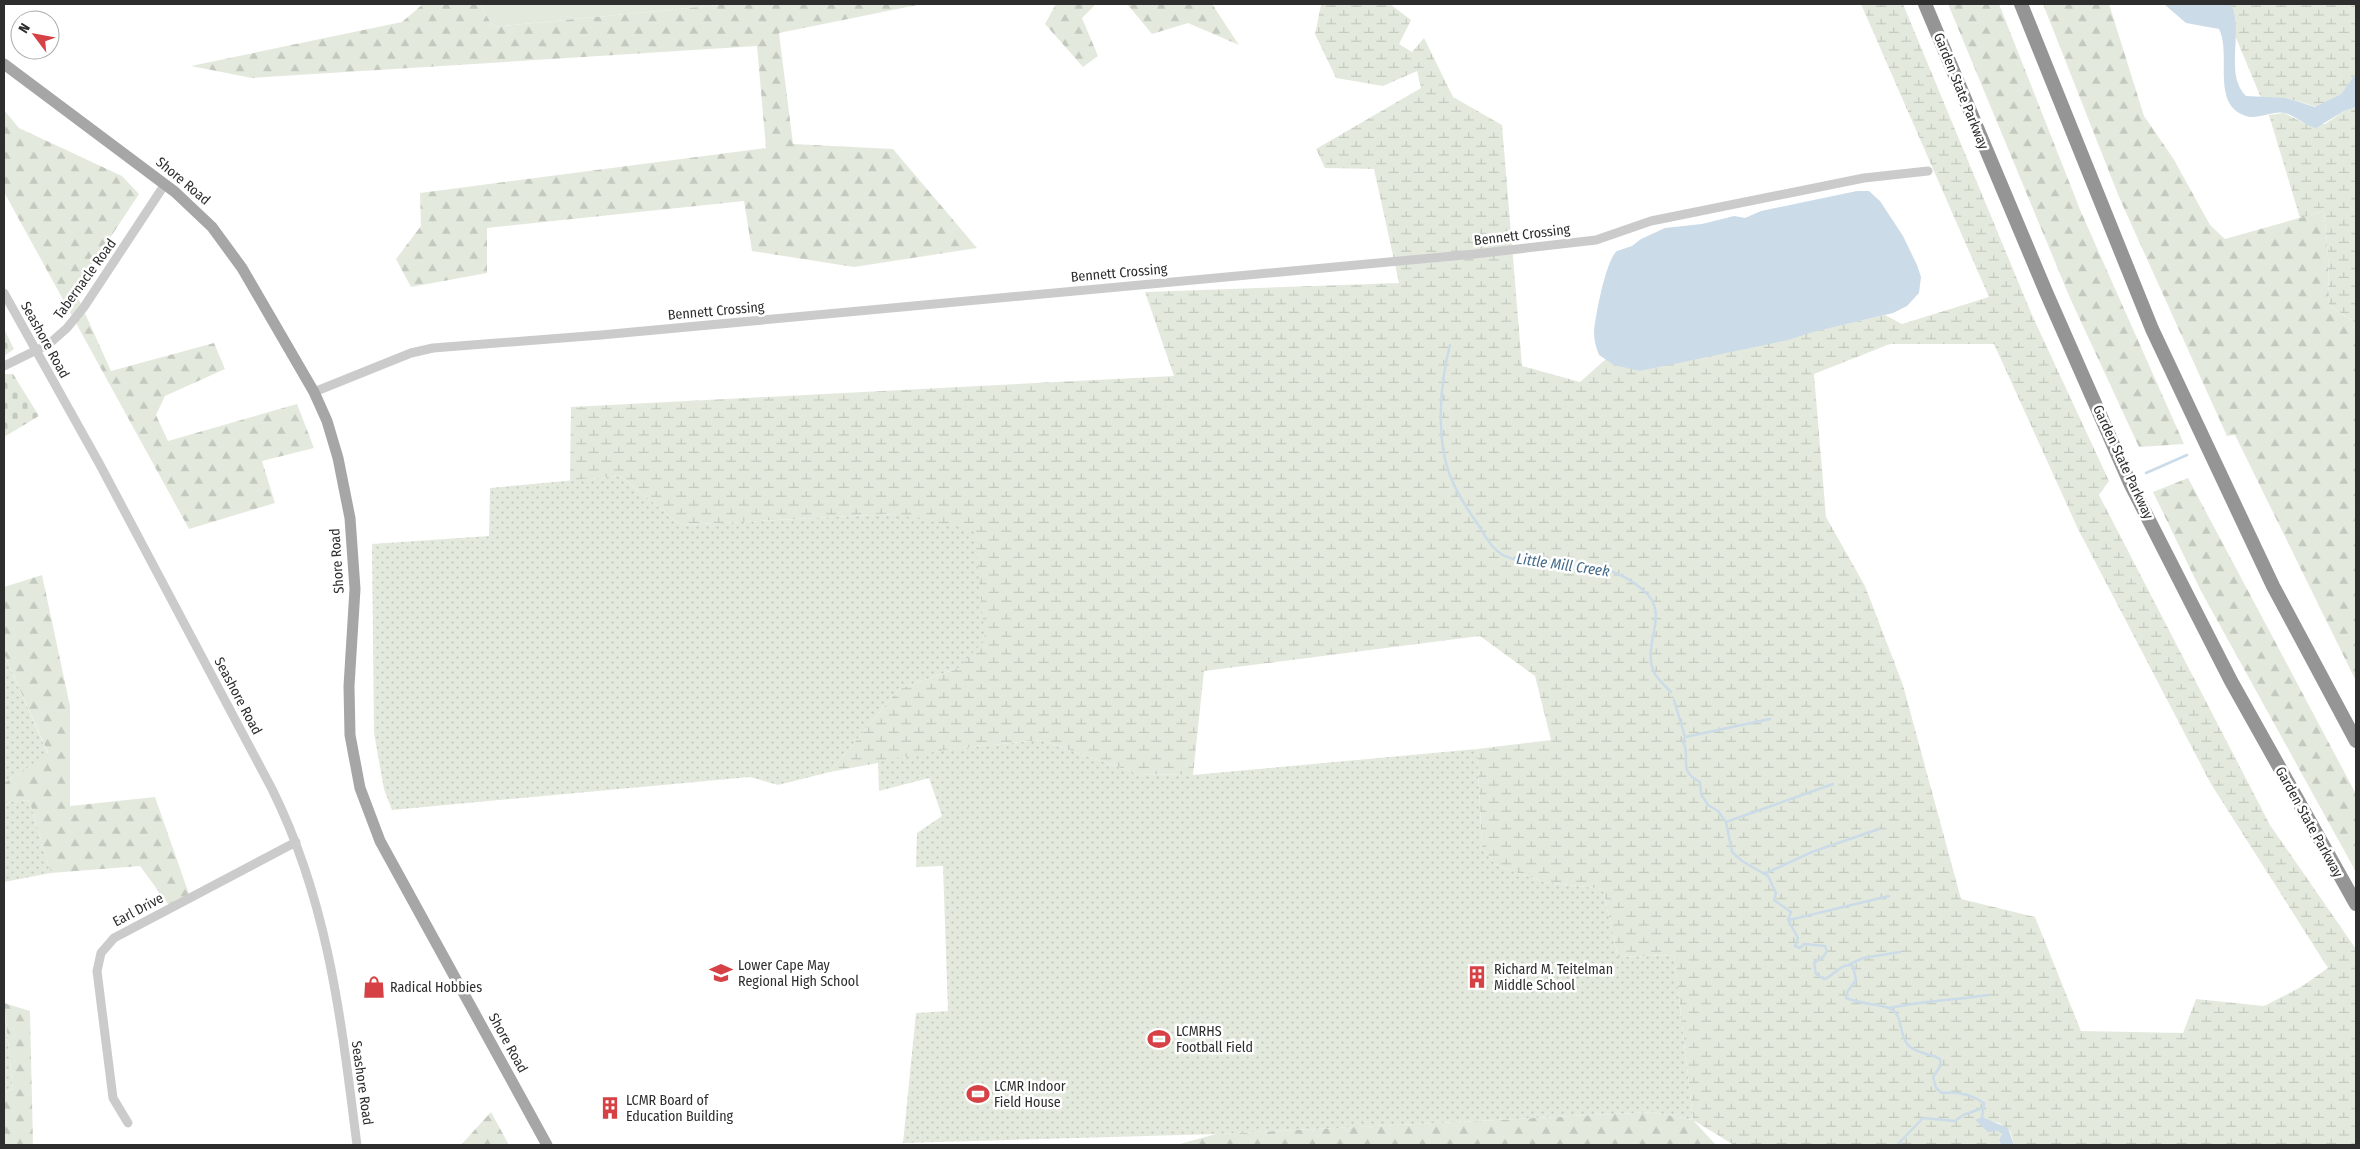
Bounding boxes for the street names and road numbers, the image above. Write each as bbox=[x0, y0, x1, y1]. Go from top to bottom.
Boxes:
street label: Garden State Parkway bbox=[1930, 30, 1992, 152]
street label: Shore Road bbox=[152, 153, 214, 209]
street label: Bennett Crossing bbox=[1473, 221, 1571, 249]
street label: Tabernacle Road bbox=[50, 236, 120, 322]
street label: Bennett Crossing bbox=[1070, 260, 1168, 286]
street label: Bennett Crossing bbox=[667, 298, 765, 324]
street label: Seashore Road bbox=[17, 299, 73, 381]
street label: Garden State Parkway bbox=[2089, 402, 2157, 522]
street label: Shore Road bbox=[326, 528, 348, 594]
street label: Seashore Road bbox=[211, 655, 265, 737]
street label: Garden State Parkway bbox=[2271, 764, 2347, 881]
street label: Earl Drive bbox=[110, 890, 166, 930]
street label: Shore Road bbox=[485, 1010, 531, 1076]
street label: Seashore Road bbox=[348, 1040, 376, 1126]

